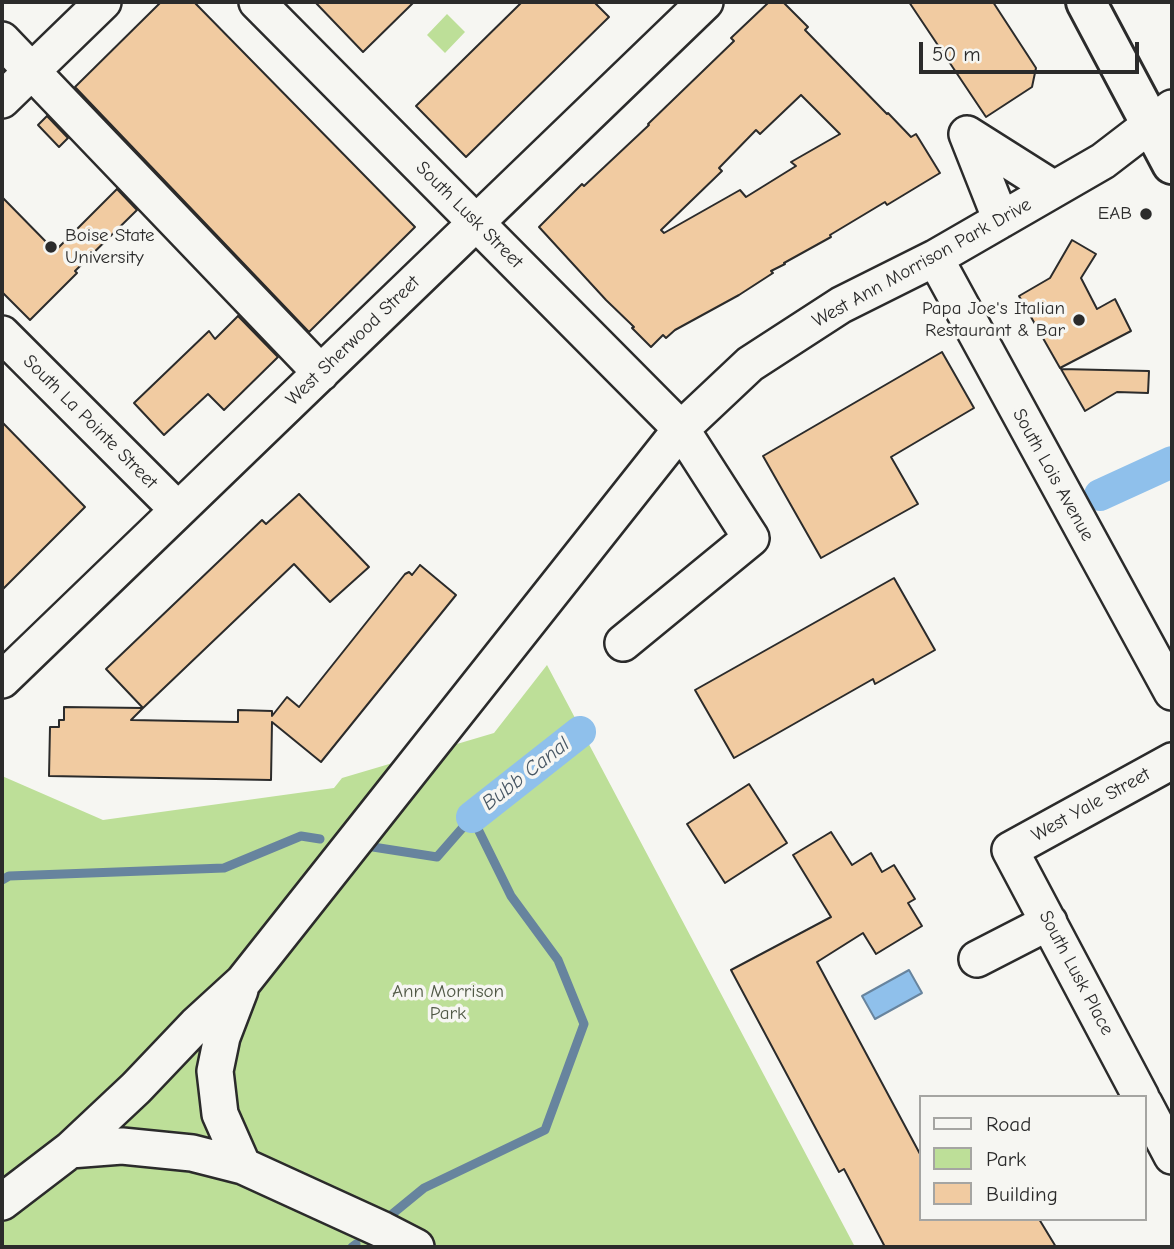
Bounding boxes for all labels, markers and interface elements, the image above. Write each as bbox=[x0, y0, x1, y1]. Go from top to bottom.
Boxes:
scale bar bbox=[922, 28, 1142, 72]
text: 50 m bbox=[932, 42, 981, 66]
street label: South Lusk Street bbox=[411, 157, 527, 273]
street label: West Ann Morrison Park Drive bbox=[809, 193, 1035, 333]
place label: EAB bbox=[1098, 203, 1132, 225]
marker: EAB bbox=[1138, 206, 1154, 222]
place label: Boise State University bbox=[65, 225, 154, 269]
marker: Boise State University bbox=[43, 239, 59, 255]
street label: West Sherwood Street bbox=[281, 271, 425, 411]
place label: Papa Joe's Italian Restaurant & Bar bbox=[922, 298, 1065, 342]
marker: Papa Joe's Italian Restaurant & Bar bbox=[1071, 312, 1087, 328]
street label: South La Pointe Street bbox=[18, 350, 162, 494]
street label: South Lois Avenue bbox=[1007, 405, 1099, 545]
water label: Bubb Canal bbox=[477, 732, 575, 816]
street label: West Yale Street bbox=[1028, 763, 1154, 847]
street label: South Lusk Place bbox=[1034, 907, 1118, 1039]
park label: Ann Morrison Park bbox=[392, 981, 504, 1025]
legend bbox=[918, 1095, 1146, 1221]
text: Road bbox=[986, 1112, 1031, 1136]
text: Park bbox=[986, 1147, 1026, 1171]
text: Building bbox=[986, 1182, 1058, 1206]

